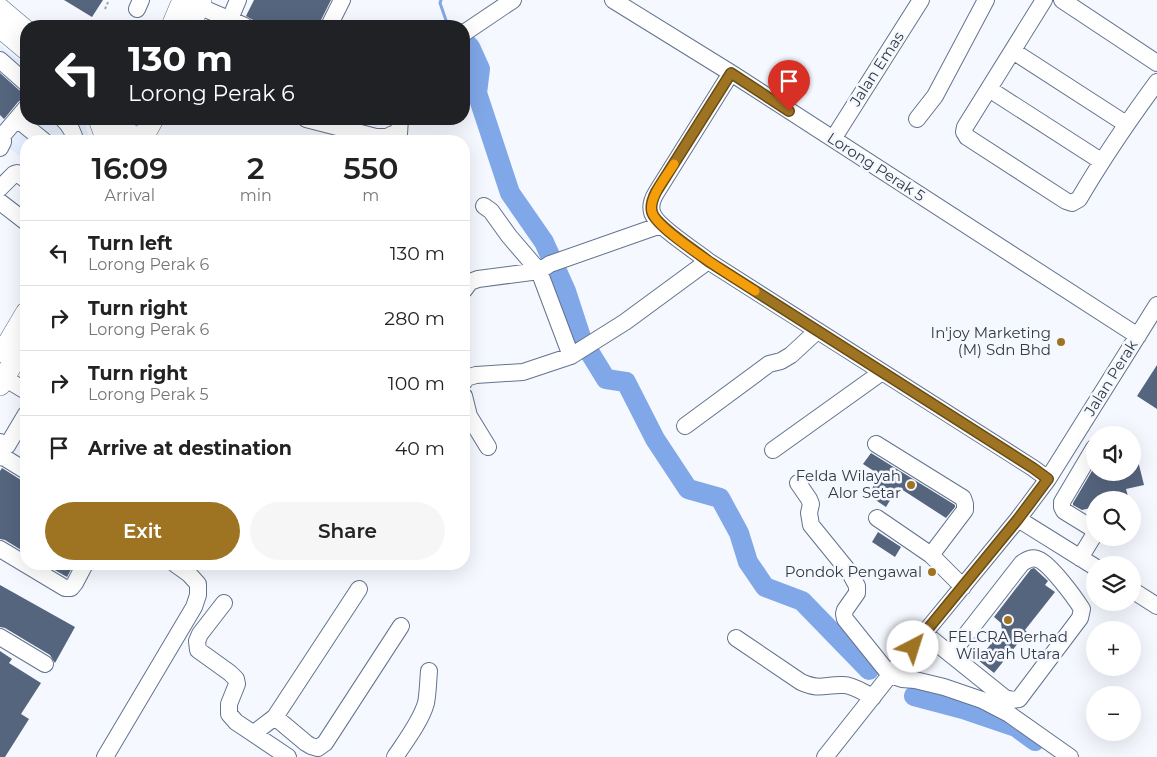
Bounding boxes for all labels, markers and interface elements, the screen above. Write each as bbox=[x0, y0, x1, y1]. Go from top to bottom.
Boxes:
street label: Jalan Emas bbox=[845, 28, 908, 111]
text: 130 m bbox=[128, 37, 233, 80]
icon: left bbox=[45, 40, 110, 105]
pin bbox=[768, 60, 810, 111]
icon: arrive bbox=[775, 67, 803, 95]
text: Lorong Perak 6 bbox=[128, 80, 295, 107]
street label: Lorong Perak 5 bbox=[824, 128, 929, 205]
text: 16:09 bbox=[92, 150, 168, 187]
text: 2 bbox=[247, 150, 264, 187]
text: 550 bbox=[343, 150, 398, 187]
text: Arrival bbox=[105, 186, 155, 205]
text: min bbox=[240, 186, 272, 205]
text: m bbox=[362, 186, 379, 205]
text: Turn left bbox=[88, 232, 173, 255]
icon: left bbox=[45, 239, 73, 267]
text: 130 m bbox=[390, 242, 445, 265]
text: Lorong Perak 6 bbox=[88, 255, 209, 274]
text: Turn right bbox=[88, 297, 188, 320]
icon: right bbox=[45, 304, 73, 332]
text: 280 m bbox=[384, 307, 445, 330]
text: Lorong Perak 6 bbox=[88, 320, 209, 339]
place label: In'joy Marketing (M) Sdn Bhd bbox=[931, 323, 1051, 359]
marker: In'joy Marketing (M) Sdn Bhd bbox=[1055, 336, 1067, 348]
street label: Jalan Perak bbox=[1079, 336, 1141, 420]
text: Turn right bbox=[88, 362, 188, 385]
icon: right bbox=[45, 369, 73, 397]
text: 100 m bbox=[388, 372, 445, 395]
text: Lorong Perak 5 bbox=[88, 385, 209, 404]
map controls bbox=[1086, 426, 1141, 741]
button: sound bbox=[1086, 426, 1141, 481]
icon: arrive bbox=[45, 434, 73, 462]
text: Arrive at destination bbox=[88, 437, 292, 460]
text: 40 m bbox=[395, 437, 445, 460]
place label: Felda Wilayah Alor Setar bbox=[796, 466, 901, 502]
marker: Felda Wilayah Alor Setar bbox=[905, 479, 917, 491]
button: search bbox=[1086, 491, 1141, 546]
button: Exit bbox=[45, 502, 240, 560]
button: Share bbox=[250, 502, 445, 560]
button: layers bbox=[1086, 556, 1141, 611]
place label: Pondok Pengawal bbox=[785, 562, 922, 581]
marker: Pondok Pengawal bbox=[926, 566, 938, 578]
marker: FELCRA Berhad Wilayah Utara bbox=[1002, 614, 1014, 626]
position arrow bbox=[886, 620, 938, 672]
button: + bbox=[1086, 621, 1141, 676]
place label: FELCRA Berhad Wilayah Utara bbox=[948, 627, 1068, 663]
button: − bbox=[1086, 686, 1141, 741]

